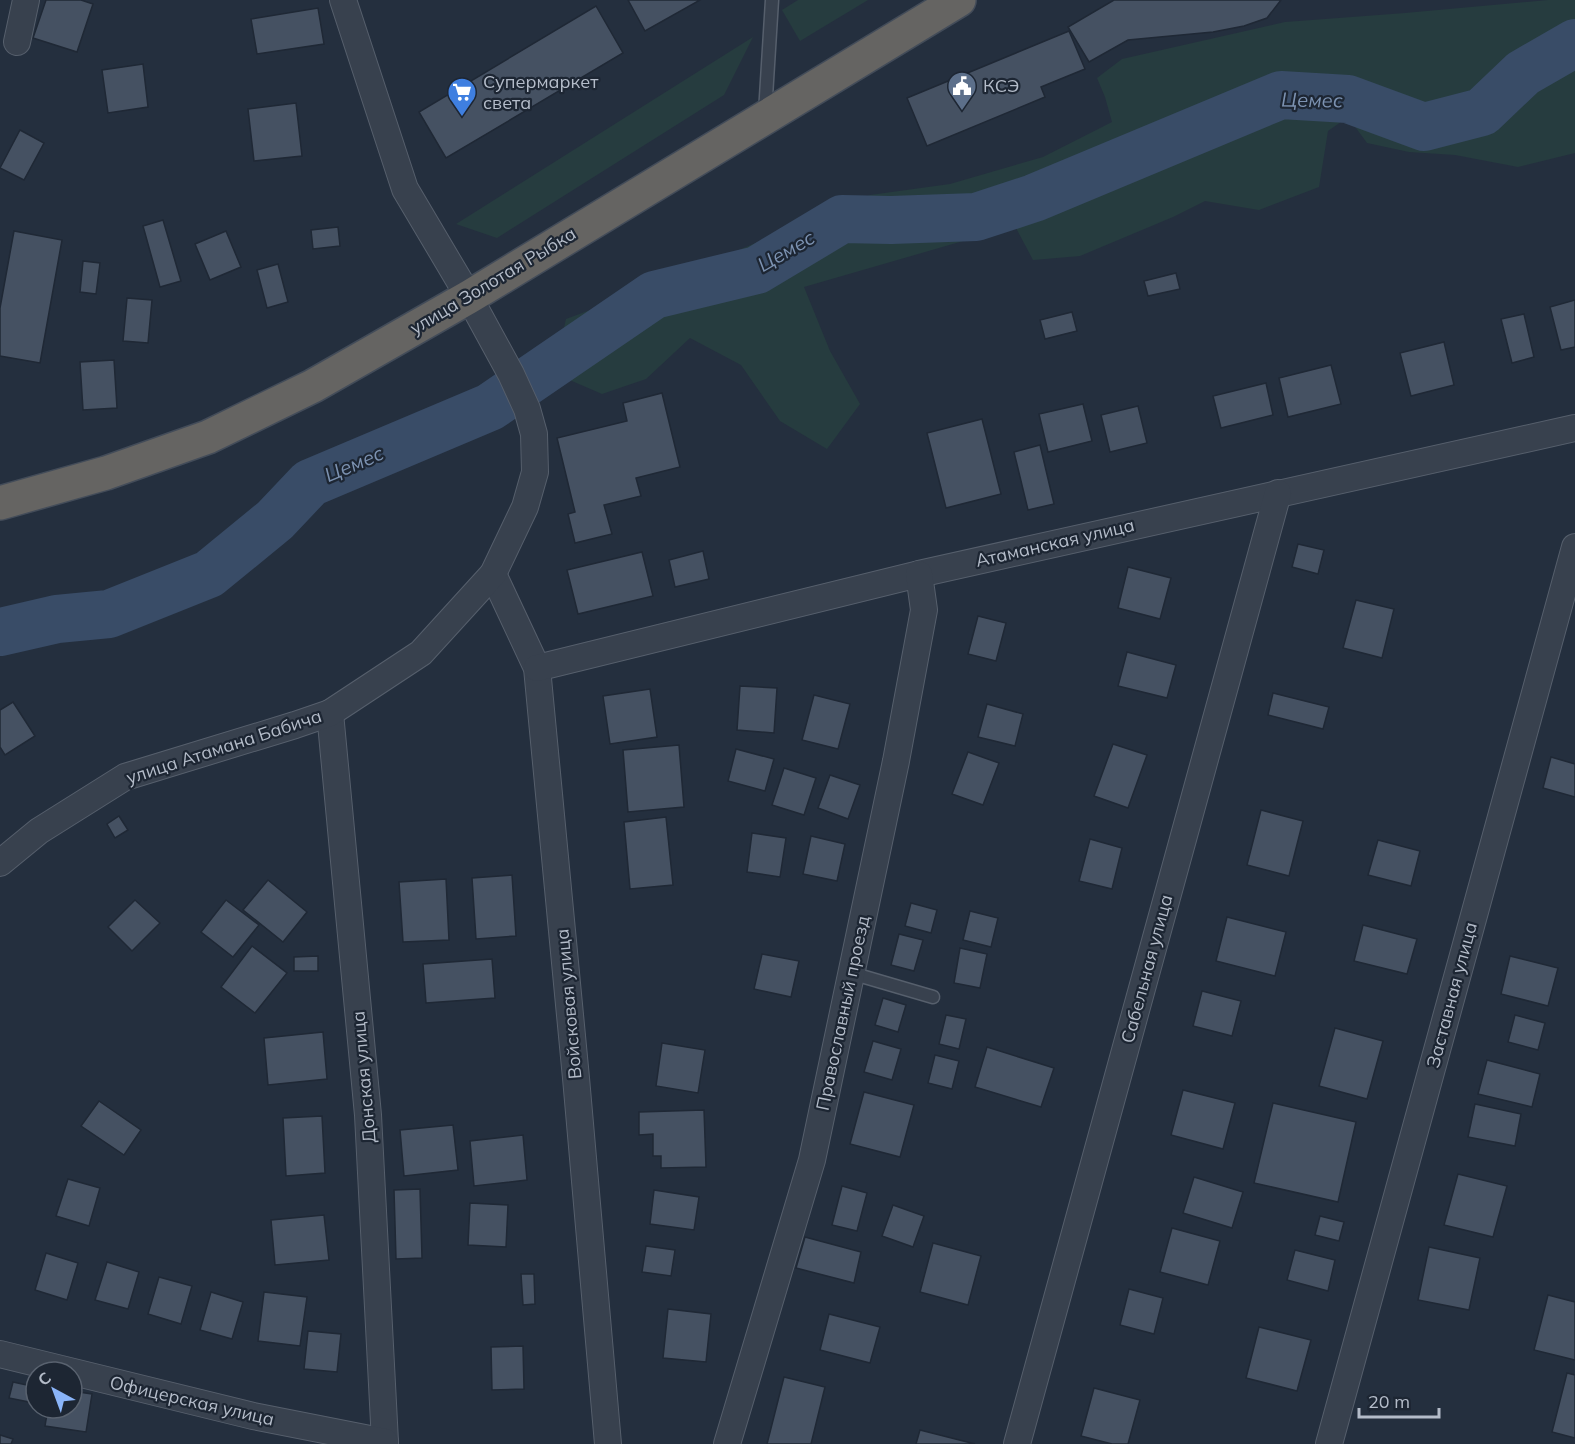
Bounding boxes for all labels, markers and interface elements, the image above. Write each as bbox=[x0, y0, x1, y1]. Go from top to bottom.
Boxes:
place label: Супермаркет света bbox=[483, 70, 599, 114]
public building icon: КСЭ bbox=[946, 70, 978, 112]
place label: КСЭ bbox=[983, 74, 1019, 97]
supermarket icon: Супермаркет света bbox=[446, 76, 478, 118]
water label: Цемес bbox=[1281, 86, 1343, 113]
street label: улица Золотая Рыбка bbox=[405, 222, 580, 339]
water label: Цемес bbox=[753, 224, 819, 277]
water label: Цемес bbox=[320, 440, 387, 487]
street label: Атаманская улица bbox=[973, 513, 1137, 572]
street label: улица Атамана Бабича bbox=[123, 704, 324, 789]
street label: Сабельная улица bbox=[1116, 892, 1177, 1046]
street label: Православный проезд bbox=[811, 913, 874, 1113]
street label: Заставная улица bbox=[1421, 920, 1482, 1070]
street label: Войсковая улица bbox=[550, 928, 587, 1080]
street label: Донская улица bbox=[346, 1010, 381, 1144]
north arrow bbox=[24, 1360, 84, 1420]
text: С bbox=[33, 1368, 55, 1390]
street label: Офицерская улица bbox=[108, 1370, 277, 1431]
scale bar bbox=[1359, 1381, 1438, 1419]
text: 20 m bbox=[1368, 1390, 1410, 1413]

